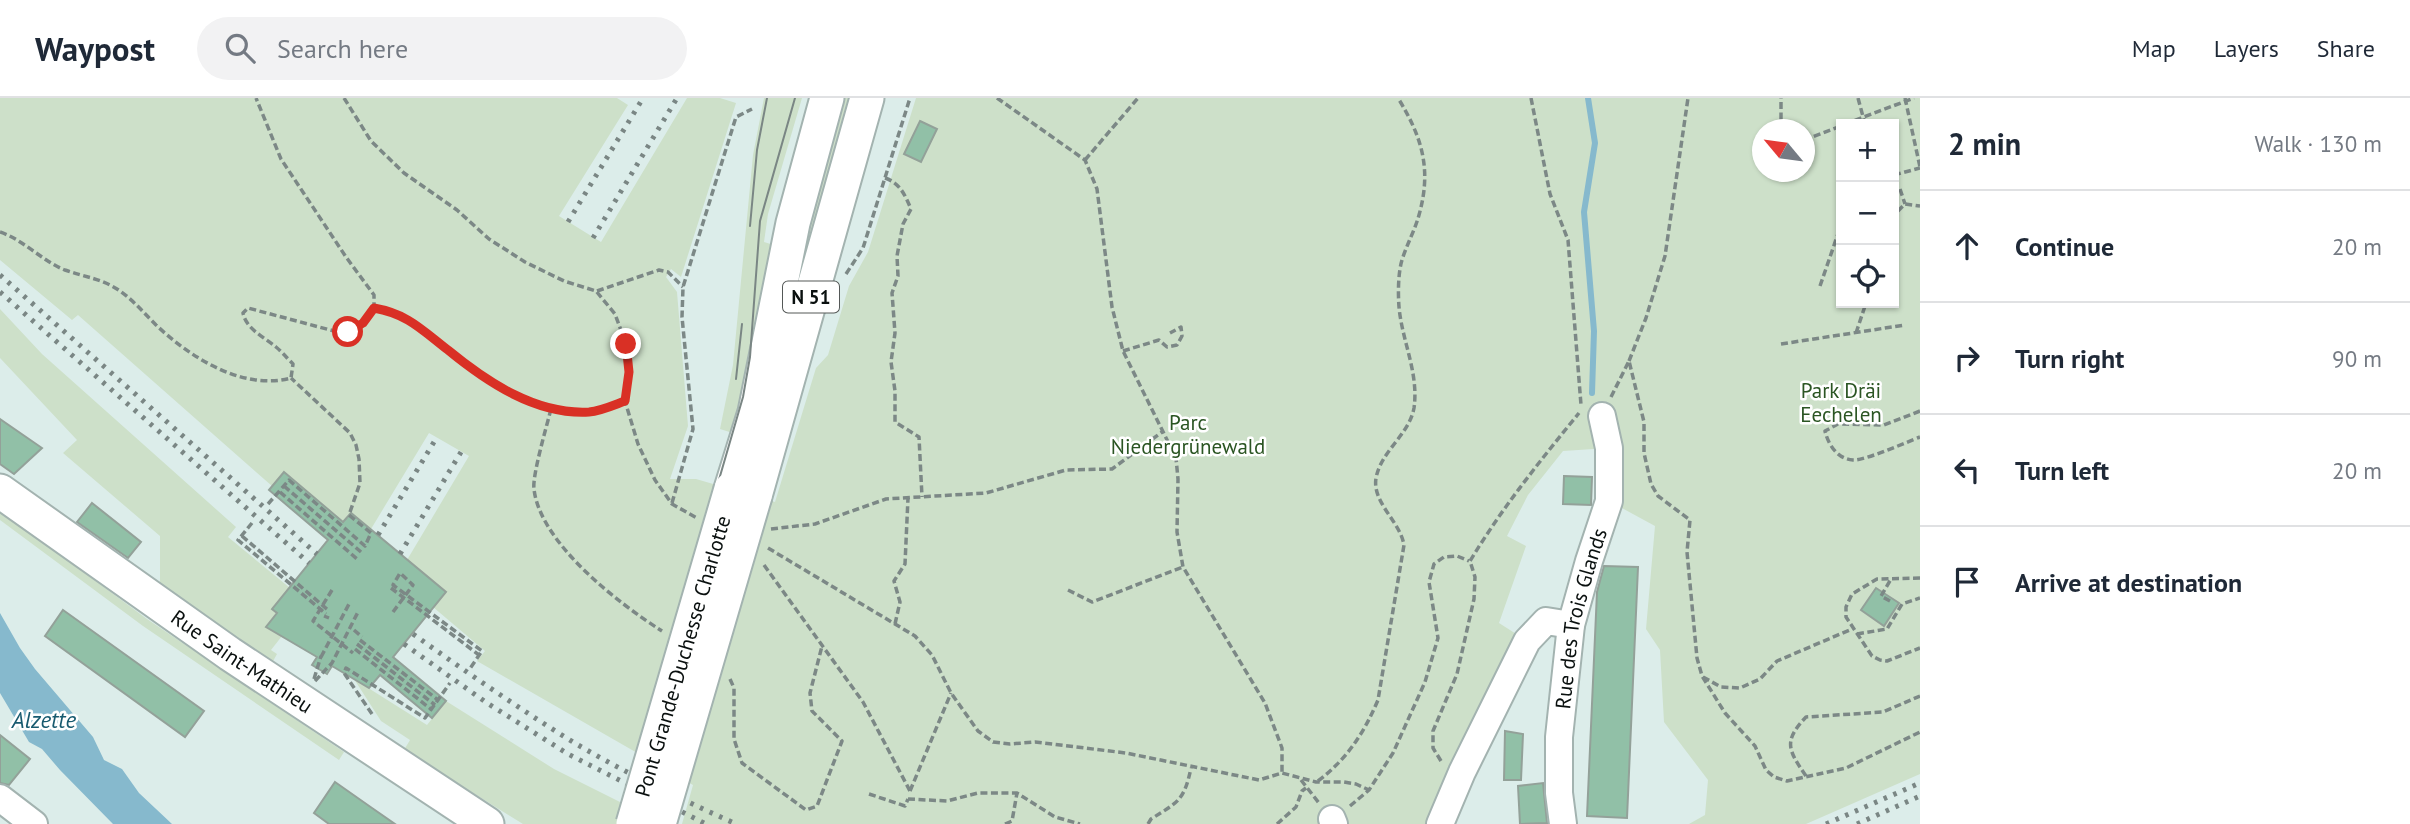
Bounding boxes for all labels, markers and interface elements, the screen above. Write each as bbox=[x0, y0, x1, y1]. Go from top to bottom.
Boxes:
search box bbox=[197, 17, 687, 80]
text: Waypost bbox=[35, 27, 155, 70]
icon: search bbox=[221, 29, 259, 67]
text: Search here bbox=[277, 32, 408, 65]
text: Map bbox=[2132, 33, 2176, 64]
text: Layers bbox=[2214, 33, 2279, 64]
text: Share bbox=[2317, 33, 2375, 64]
north arrow bbox=[1752, 119, 1815, 182]
map controls bbox=[1836, 119, 1899, 308]
button: + bbox=[1836, 119, 1899, 182]
text: 2 min bbox=[1948, 124, 2021, 163]
text: Walk · 130 m bbox=[2255, 129, 2382, 158]
button: − bbox=[1836, 182, 1899, 245]
icon: ahead bbox=[1948, 227, 1986, 265]
text: Continue bbox=[2015, 230, 2114, 263]
text: 20 m bbox=[2332, 232, 2382, 261]
button: locate bbox=[1836, 245, 1899, 308]
road number: N 51 bbox=[783, 281, 839, 312]
route start bbox=[332, 316, 363, 347]
route end bbox=[610, 328, 641, 359]
icon: right bbox=[1948, 339, 1986, 377]
text: Turn right bbox=[2015, 342, 2124, 375]
text: 90 m bbox=[2332, 344, 2382, 373]
park label: Park Dräi Eechelen bbox=[1800, 377, 1882, 428]
park label: Parc Niedergrünewald bbox=[1111, 409, 1265, 460]
icon: left bbox=[1948, 451, 1986, 489]
text: Turn left bbox=[2015, 454, 2109, 487]
text: 20 m bbox=[2332, 456, 2382, 485]
street label: Pont Grande-Duchesse Charlotte bbox=[628, 512, 736, 800]
street label: Rue des Trois Glands bbox=[1549, 524, 1613, 710]
icon: arrive bbox=[1948, 563, 1986, 601]
text: Arrive at destination bbox=[2015, 566, 2242, 599]
street label: Rue Saint-Mathieu bbox=[166, 603, 318, 719]
water label: Alzette bbox=[11, 705, 76, 734]

